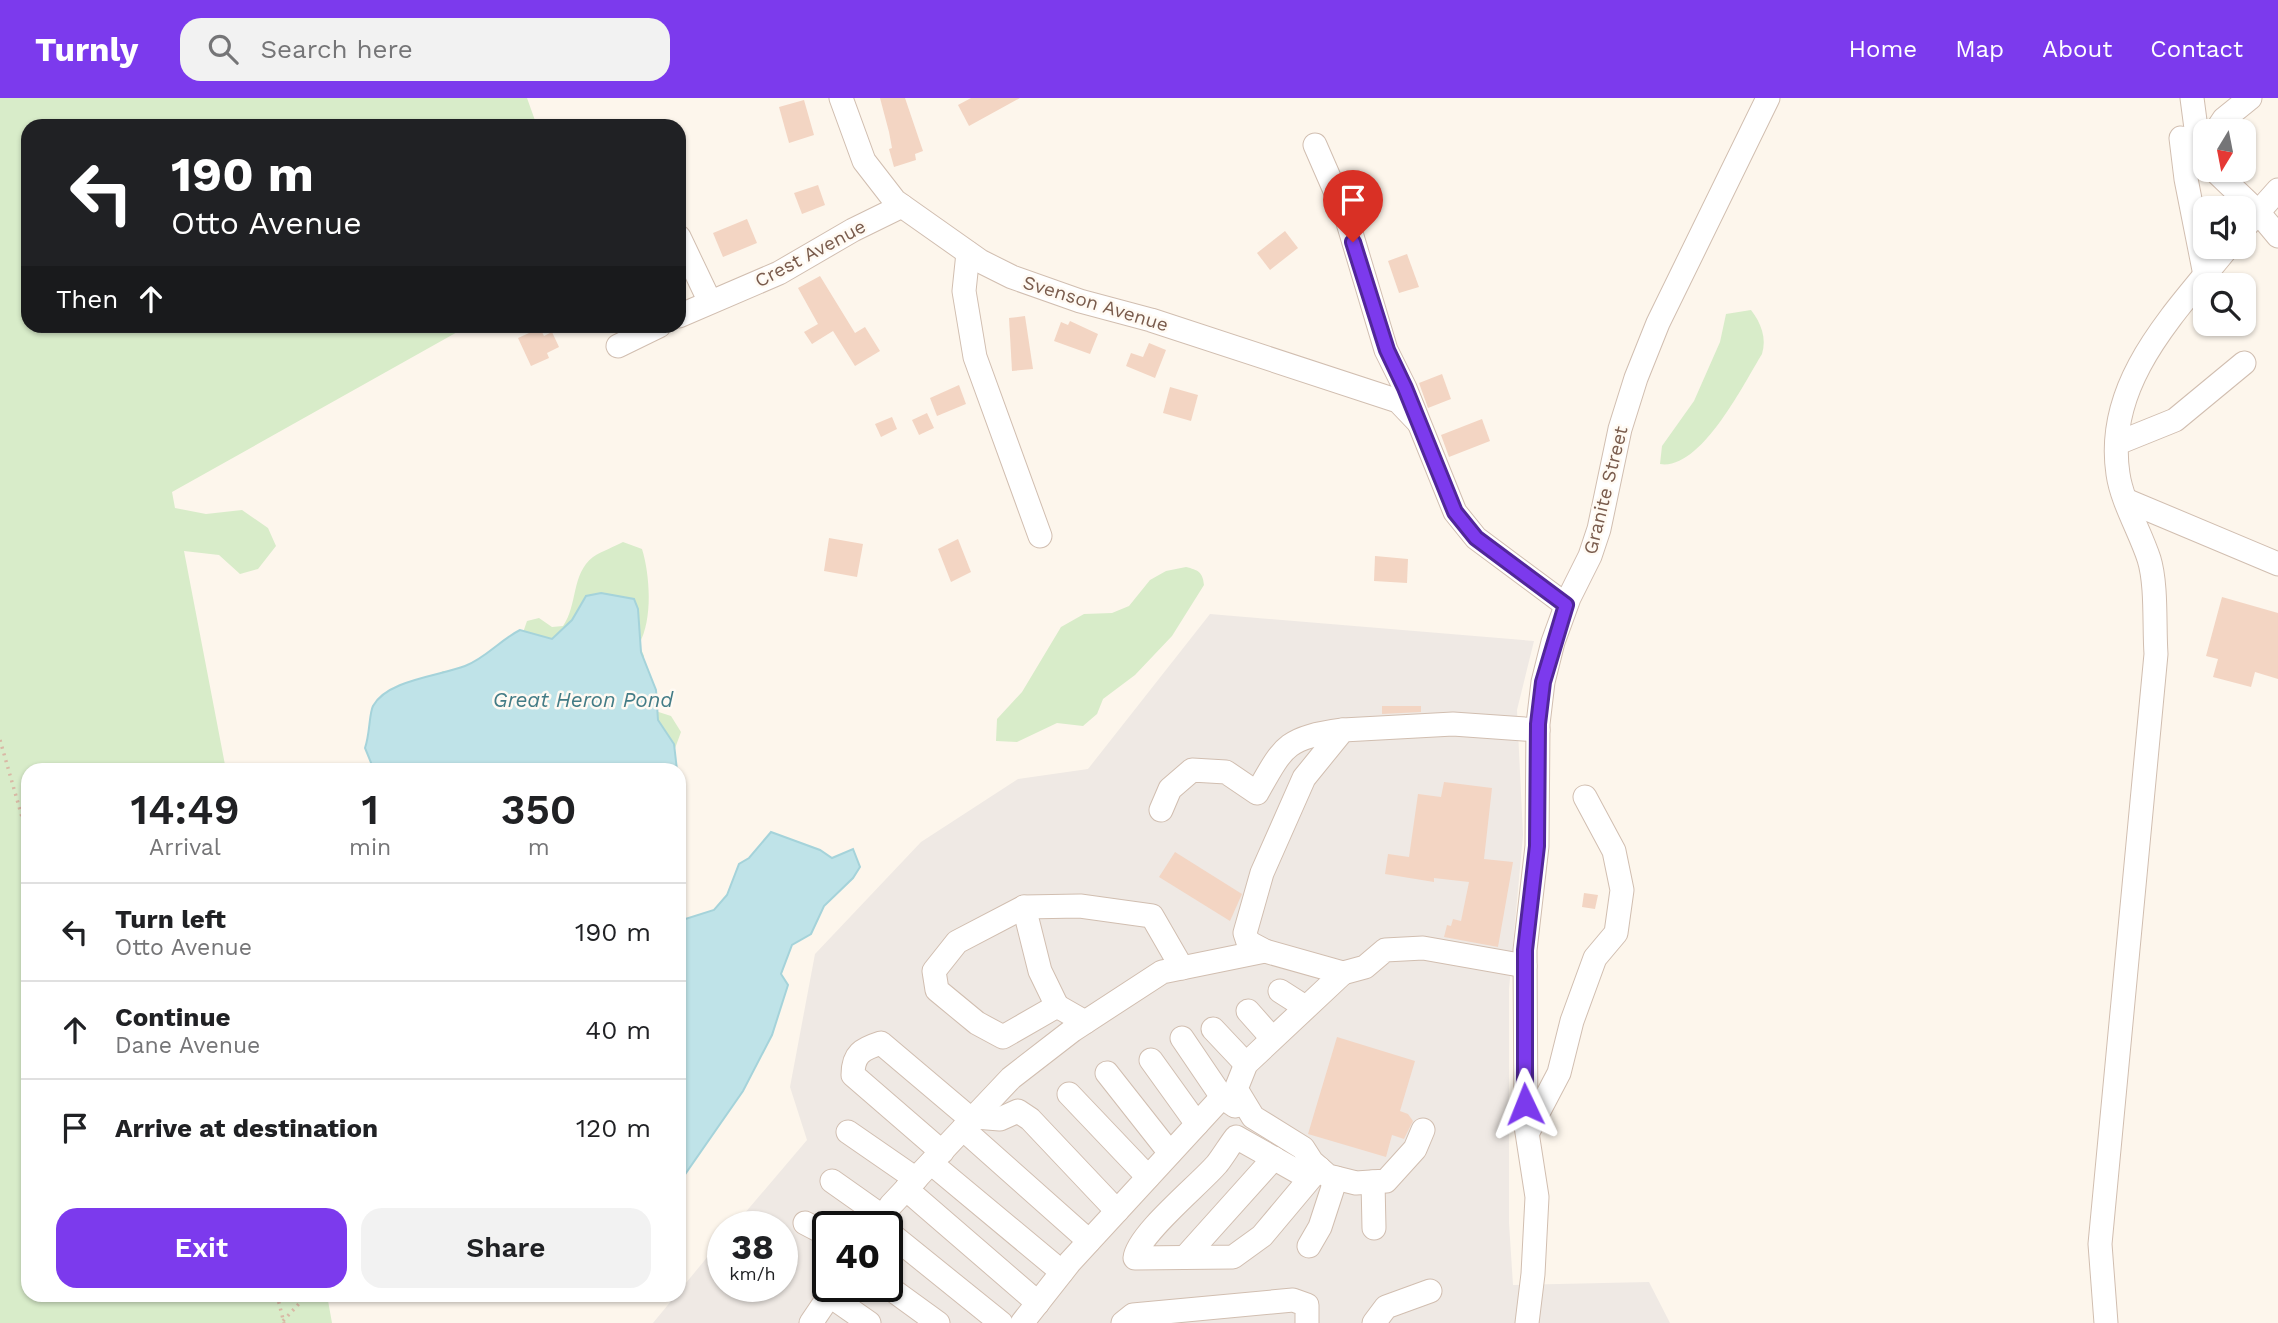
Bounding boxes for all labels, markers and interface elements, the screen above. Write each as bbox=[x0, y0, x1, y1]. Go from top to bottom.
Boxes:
search box bbox=[180, 18, 670, 81]
text: Turnly bbox=[35, 30, 138, 69]
icon: search bbox=[204, 30, 242, 68]
text: Search here bbox=[260, 34, 413, 64]
text: Home bbox=[1849, 35, 1917, 63]
text: Map bbox=[1955, 35, 2004, 63]
text: About bbox=[2042, 35, 2112, 63]
text: Contact bbox=[2150, 35, 2243, 63]
north arrow bbox=[2193, 119, 2256, 182]
map controls bbox=[2193, 119, 2256, 336]
text: 190 m bbox=[171, 145, 314, 203]
icon: left bbox=[56, 147, 147, 238]
pin bbox=[1323, 170, 1383, 242]
icon: arrive bbox=[1334, 181, 1372, 219]
button: sound bbox=[2193, 196, 2256, 259]
text: Otto Avenue bbox=[171, 204, 362, 242]
street label: Crest Avenue bbox=[751, 215, 870, 292]
street label: Svenson Avenue bbox=[1020, 270, 1171, 337]
button: search bbox=[2193, 273, 2256, 336]
icon: ahead bbox=[132, 280, 170, 318]
text: Then bbox=[56, 284, 118, 314]
street label: Granite Street bbox=[1578, 424, 1633, 557]
water label: Great Heron Pond bbox=[493, 687, 674, 712]
text: 14:49 bbox=[130, 785, 240, 834]
text: 1 bbox=[361, 785, 379, 834]
text: 350 bbox=[501, 785, 577, 834]
text: Arrival bbox=[149, 834, 221, 861]
text: min bbox=[349, 834, 391, 861]
text: m bbox=[528, 834, 550, 861]
text: Turn left bbox=[115, 904, 226, 934]
icon: left bbox=[56, 913, 94, 951]
text: 190 m bbox=[575, 917, 651, 947]
text: Otto Avenue bbox=[115, 934, 252, 961]
text: Continue bbox=[115, 1002, 231, 1032]
icon: ahead bbox=[56, 1011, 94, 1049]
text: 40 m bbox=[585, 1015, 651, 1045]
text: Dane Avenue bbox=[115, 1032, 260, 1059]
position arrow bbox=[1488, 1067, 1562, 1141]
icon: arrive bbox=[56, 1109, 94, 1147]
text: Arrive at destination bbox=[115, 1113, 378, 1143]
text: 120 m bbox=[576, 1113, 651, 1143]
button: Exit bbox=[56, 1208, 347, 1288]
button: Share bbox=[361, 1208, 651, 1288]
speed limit sign: 40 bbox=[812, 1211, 903, 1302]
text: 38 bbox=[731, 1226, 774, 1268]
text: km/h bbox=[729, 1263, 776, 1284]

